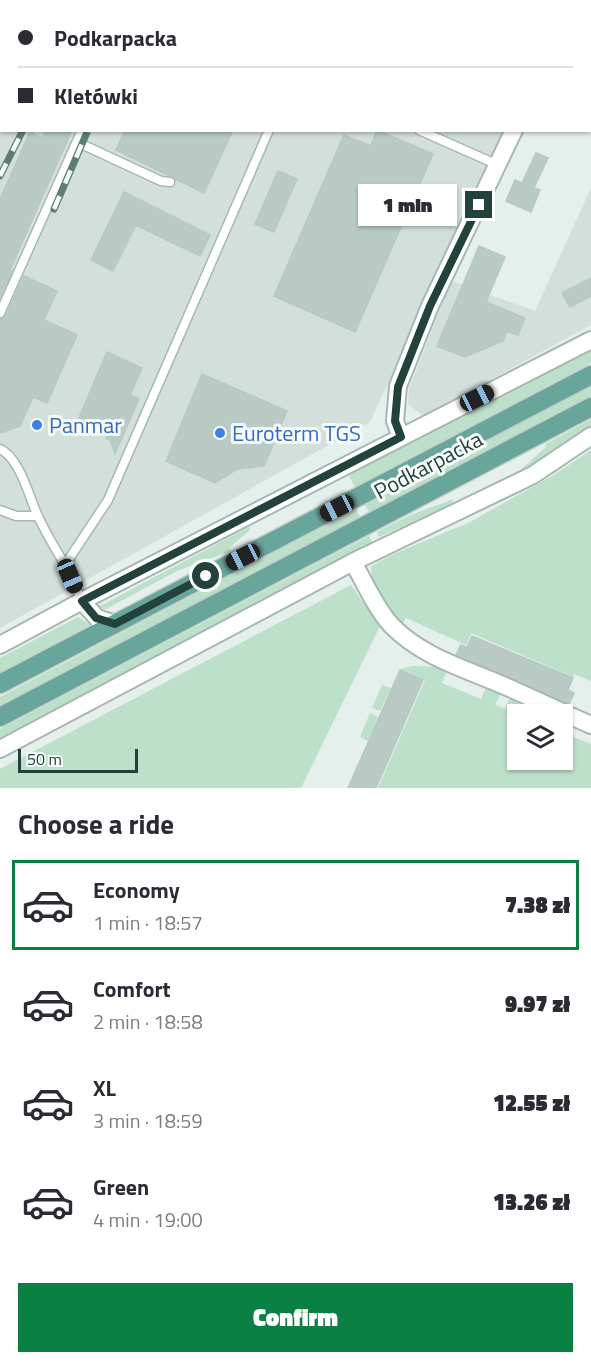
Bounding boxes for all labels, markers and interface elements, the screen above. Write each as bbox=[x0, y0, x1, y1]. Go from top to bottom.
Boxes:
text: Podkarpacka bbox=[54, 21, 177, 55]
text: Kletówki bbox=[54, 79, 138, 113]
callout: 1 min bbox=[359, 184, 458, 226]
text: 1 min bbox=[383, 189, 432, 220]
route end bbox=[465, 191, 492, 218]
car bbox=[457, 382, 497, 414]
place label: Panmar bbox=[49, 408, 122, 442]
place label: Euroterm TGS bbox=[232, 416, 361, 450]
marker: Panmar bbox=[30, 418, 44, 432]
street label: Podkarpacka bbox=[367, 422, 489, 508]
marker: Euroterm TGS bbox=[213, 426, 227, 440]
car bbox=[317, 492, 357, 524]
car bbox=[223, 541, 263, 573]
car bbox=[54, 556, 86, 596]
route start bbox=[192, 562, 219, 589]
map controls bbox=[507, 704, 573, 770]
button: layers bbox=[507, 704, 573, 770]
scale bar bbox=[18, 746, 138, 774]
text: 50 m bbox=[27, 747, 62, 771]
text: Choose a ride bbox=[18, 803, 174, 844]
text: Economy bbox=[93, 873, 180, 907]
icon: car bbox=[21, 878, 75, 932]
text: 7.38 zł bbox=[505, 888, 570, 922]
text: 1 min · 18:57 bbox=[93, 907, 203, 938]
text: Comfort bbox=[93, 972, 171, 1006]
icon: car bbox=[21, 977, 75, 1031]
text: 9.97 zł bbox=[505, 987, 570, 1021]
text: 2 min · 18:58 bbox=[93, 1006, 203, 1037]
text: XL bbox=[93, 1071, 116, 1105]
icon: car bbox=[21, 1076, 75, 1130]
text: 12.55 zł bbox=[493, 1086, 570, 1120]
text: 3 min · 18:59 bbox=[93, 1105, 203, 1136]
text: Green bbox=[93, 1170, 149, 1204]
icon: car bbox=[21, 1175, 75, 1229]
text: 13.26 zł bbox=[493, 1185, 570, 1219]
text: 4 min · 19:00 bbox=[93, 1204, 203, 1235]
button: Confirm bbox=[18, 1283, 573, 1352]

